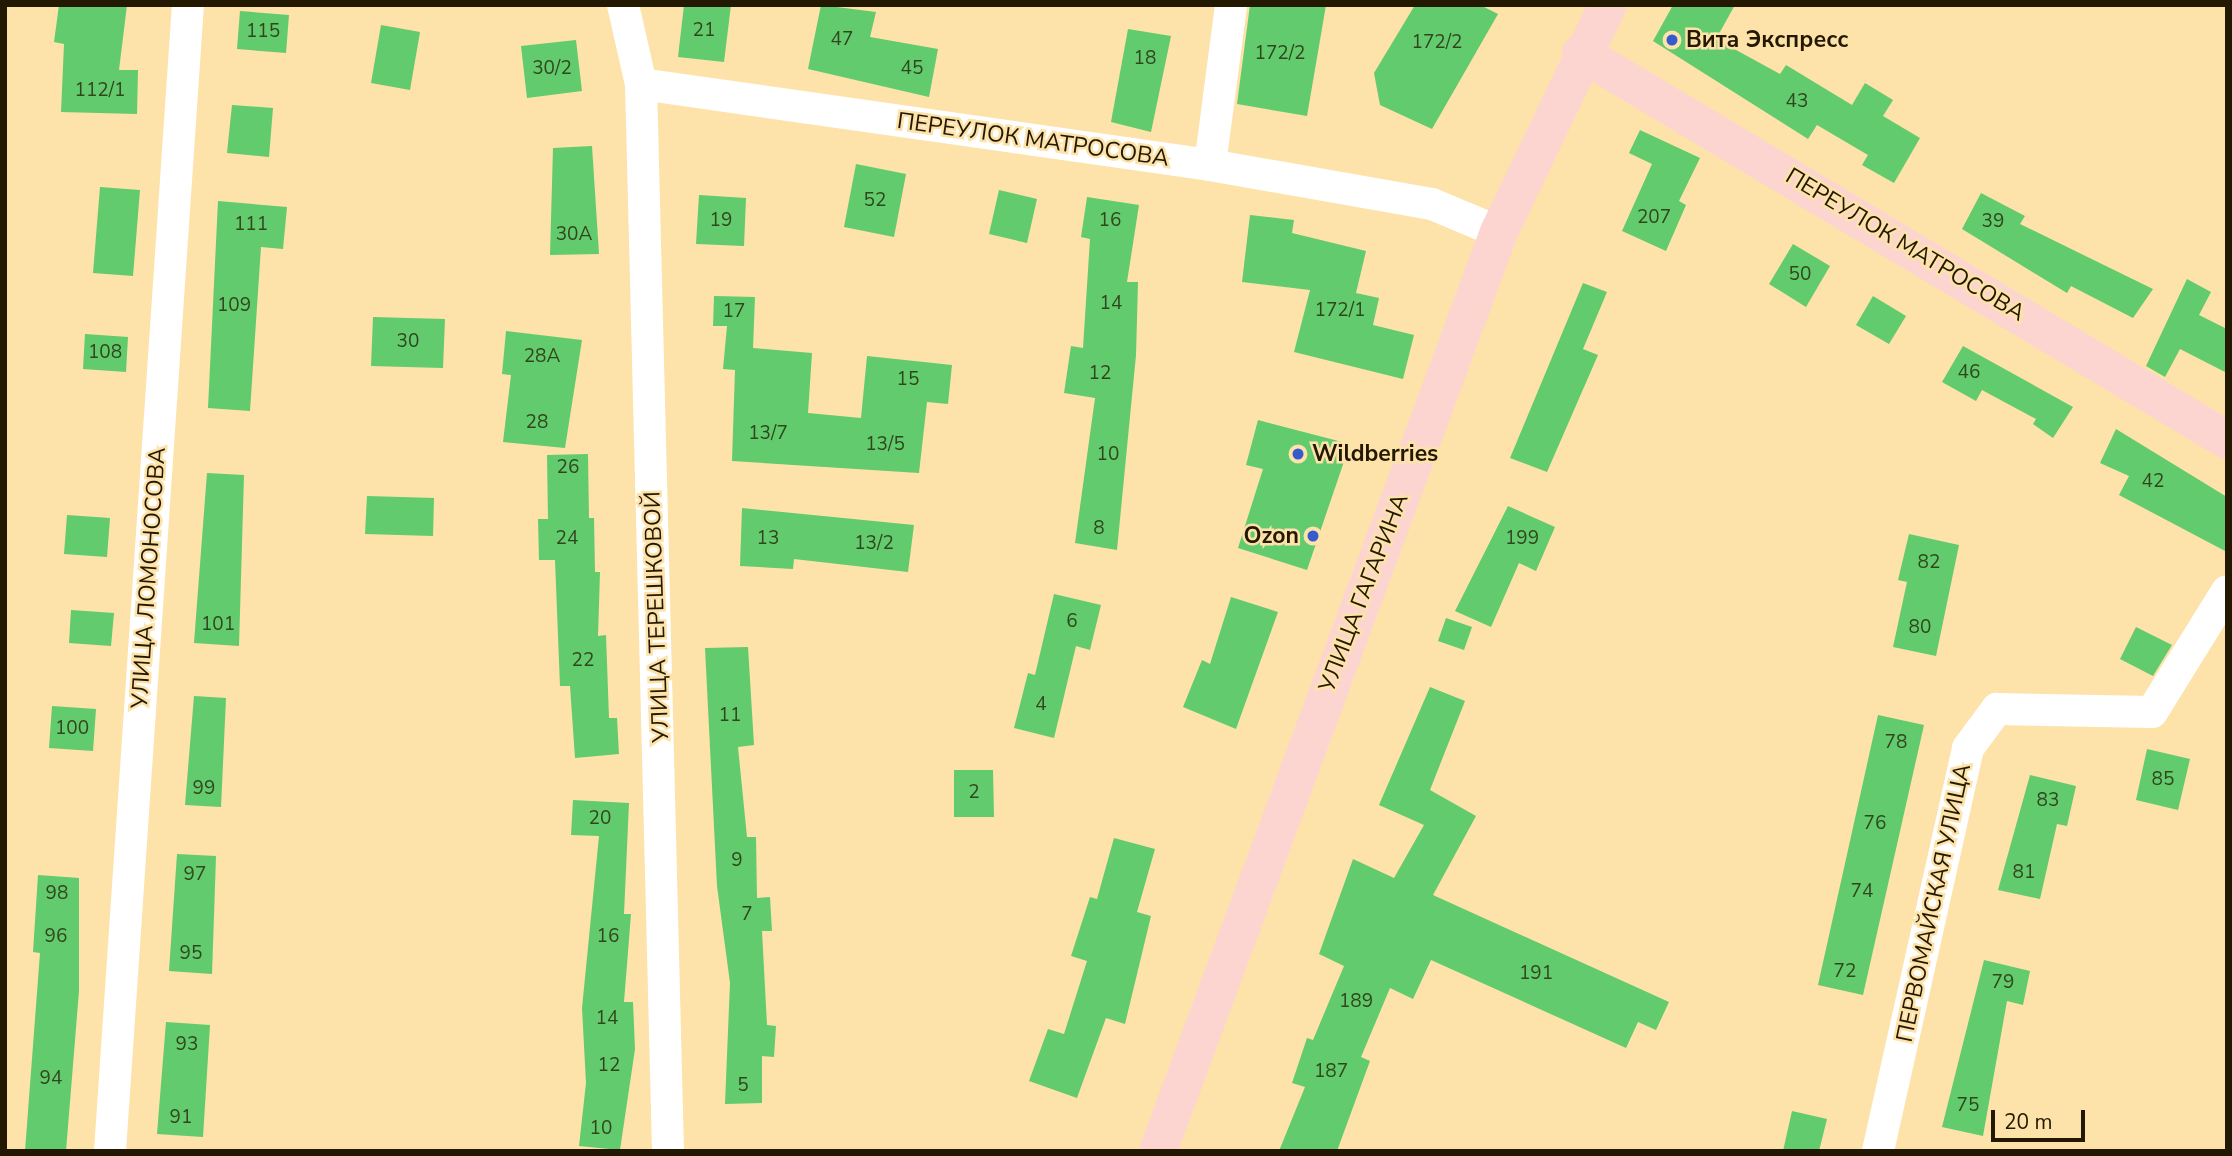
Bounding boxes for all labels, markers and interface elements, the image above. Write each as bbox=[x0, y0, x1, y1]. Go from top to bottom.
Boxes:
house number: 21 bbox=[693, 20, 715, 42]
house number: 115 bbox=[246, 21, 280, 43]
place label: Вита Экспресс bbox=[1686, 26, 1849, 54]
house number: 47 bbox=[831, 29, 853, 51]
house number: 172/2 bbox=[1412, 32, 1462, 54]
marker: Вита Экспресс bbox=[1664, 32, 1680, 48]
house number: 172/2 bbox=[1255, 43, 1305, 65]
house number: 18 bbox=[1134, 48, 1156, 70]
house number: 30/2 bbox=[532, 58, 572, 80]
house number: 45 bbox=[901, 58, 923, 80]
house number: 112/1 bbox=[75, 80, 125, 102]
house number: 43 bbox=[1786, 91, 1808, 113]
street label: ПЕРЕУЛОК МАТРОСОВА bbox=[895, 107, 1171, 173]
street label: ПЕРЕУЛОК МАТРОСОВА bbox=[1780, 163, 2030, 327]
house number: 52 bbox=[864, 190, 886, 212]
house number: 207 bbox=[1637, 207, 1671, 229]
house number: 19 bbox=[710, 210, 732, 232]
house number: 16 bbox=[1099, 210, 1121, 232]
house number: 39 bbox=[1982, 211, 2004, 233]
house number: 111 bbox=[234, 214, 268, 236]
house number: 30А bbox=[556, 224, 592, 246]
house number: 50 bbox=[1789, 264, 1811, 286]
house number: 14 bbox=[1100, 293, 1122, 315]
house number: 109 bbox=[217, 295, 251, 317]
house number: 172/1 bbox=[1315, 300, 1365, 322]
house number: 17 bbox=[723, 301, 745, 323]
house number: 30 bbox=[397, 331, 419, 353]
house number: 108 bbox=[88, 342, 122, 364]
house number: 28А bbox=[524, 346, 560, 368]
house number: 46 bbox=[1958, 362, 1980, 384]
house number: 12 bbox=[1089, 363, 1111, 385]
house number: 15 bbox=[897, 369, 919, 391]
house number: 28 bbox=[526, 412, 548, 434]
house number: 13/7 bbox=[748, 423, 788, 445]
house number: 13/5 bbox=[865, 434, 905, 456]
place label: Wildberries bbox=[1312, 440, 1438, 468]
house number: 10 bbox=[1097, 444, 1119, 466]
street label: УЛИЦА ЛОМОНОСОВА bbox=[126, 446, 172, 710]
marker: Wildberries bbox=[1290, 446, 1306, 462]
house number: 26 bbox=[557, 457, 579, 479]
house number: 42 bbox=[2142, 471, 2164, 493]
street label: УЛИЦА ГАГАРИНА bbox=[1314, 490, 1414, 696]
street label: УЛИЦА ТЕРЕШКОВОЙ bbox=[639, 491, 675, 743]
house number: 8 bbox=[1093, 518, 1105, 540]
place label: Ozon bbox=[1244, 522, 1299, 550]
house number: 24 bbox=[556, 528, 578, 550]
house number: 13 bbox=[757, 528, 779, 550]
marker: Ozon bbox=[1305, 528, 1321, 544]
house number: 199 bbox=[1505, 528, 1539, 550]
house number: 13/2 bbox=[854, 533, 894, 555]
house number: 82 bbox=[1918, 552, 1940, 574]
house number: 6 bbox=[1066, 611, 1078, 633]
house number: 101 bbox=[201, 614, 235, 636]
house number: 80 bbox=[1909, 617, 1931, 639]
house number: 22 bbox=[572, 650, 594, 672]
house number: 4 bbox=[1035, 694, 1047, 716]
house number: 11 bbox=[719, 705, 741, 727]
house number: 100 bbox=[55, 718, 89, 740]
house number: 78 bbox=[1885, 732, 1907, 754]
street label: ПЕРВОМАЙСКАЯ УЛИЦА bbox=[1891, 761, 1977, 1045]
house number: 85 bbox=[2152, 769, 2174, 791]
house number: 99 bbox=[193, 778, 215, 800]
house number: 2 bbox=[968, 782, 980, 804]
house number: 83 bbox=[2037, 790, 2059, 812]
house number: 20 bbox=[589, 808, 611, 830]
house number: 76 bbox=[1864, 813, 1886, 835]
house number: 9 bbox=[731, 850, 743, 872]
house number: 81 bbox=[2013, 862, 2035, 884]
house number: 97 bbox=[184, 864, 206, 886]
house number: 74 bbox=[1851, 881, 1873, 903]
house number: 98 bbox=[46, 883, 68, 905]
house number: 7 bbox=[741, 904, 753, 926]
house number: 96 bbox=[45, 926, 67, 948]
house number: 16 bbox=[597, 926, 619, 948]
house number: 95 bbox=[180, 943, 202, 965]
house number: 72 bbox=[1834, 961, 1856, 983]
house number: 191 bbox=[1519, 963, 1553, 985]
house number: 79 bbox=[1992, 972, 2014, 994]
house number: 189 bbox=[1339, 991, 1373, 1013]
house number: 14 bbox=[596, 1008, 618, 1030]
house number: 93 bbox=[176, 1034, 198, 1056]
house number: 12 bbox=[598, 1055, 620, 1077]
house number: 187 bbox=[1314, 1061, 1348, 1083]
house number: 94 bbox=[40, 1068, 62, 1090]
house number: 5 bbox=[737, 1075, 749, 1097]
house number: 75 bbox=[1957, 1095, 1979, 1117]
scale bar bbox=[1994, 1096, 2088, 1140]
house number: 91 bbox=[170, 1107, 192, 1129]
text: 20 m bbox=[2004, 1108, 2053, 1136]
house number: 10 bbox=[590, 1118, 612, 1140]

